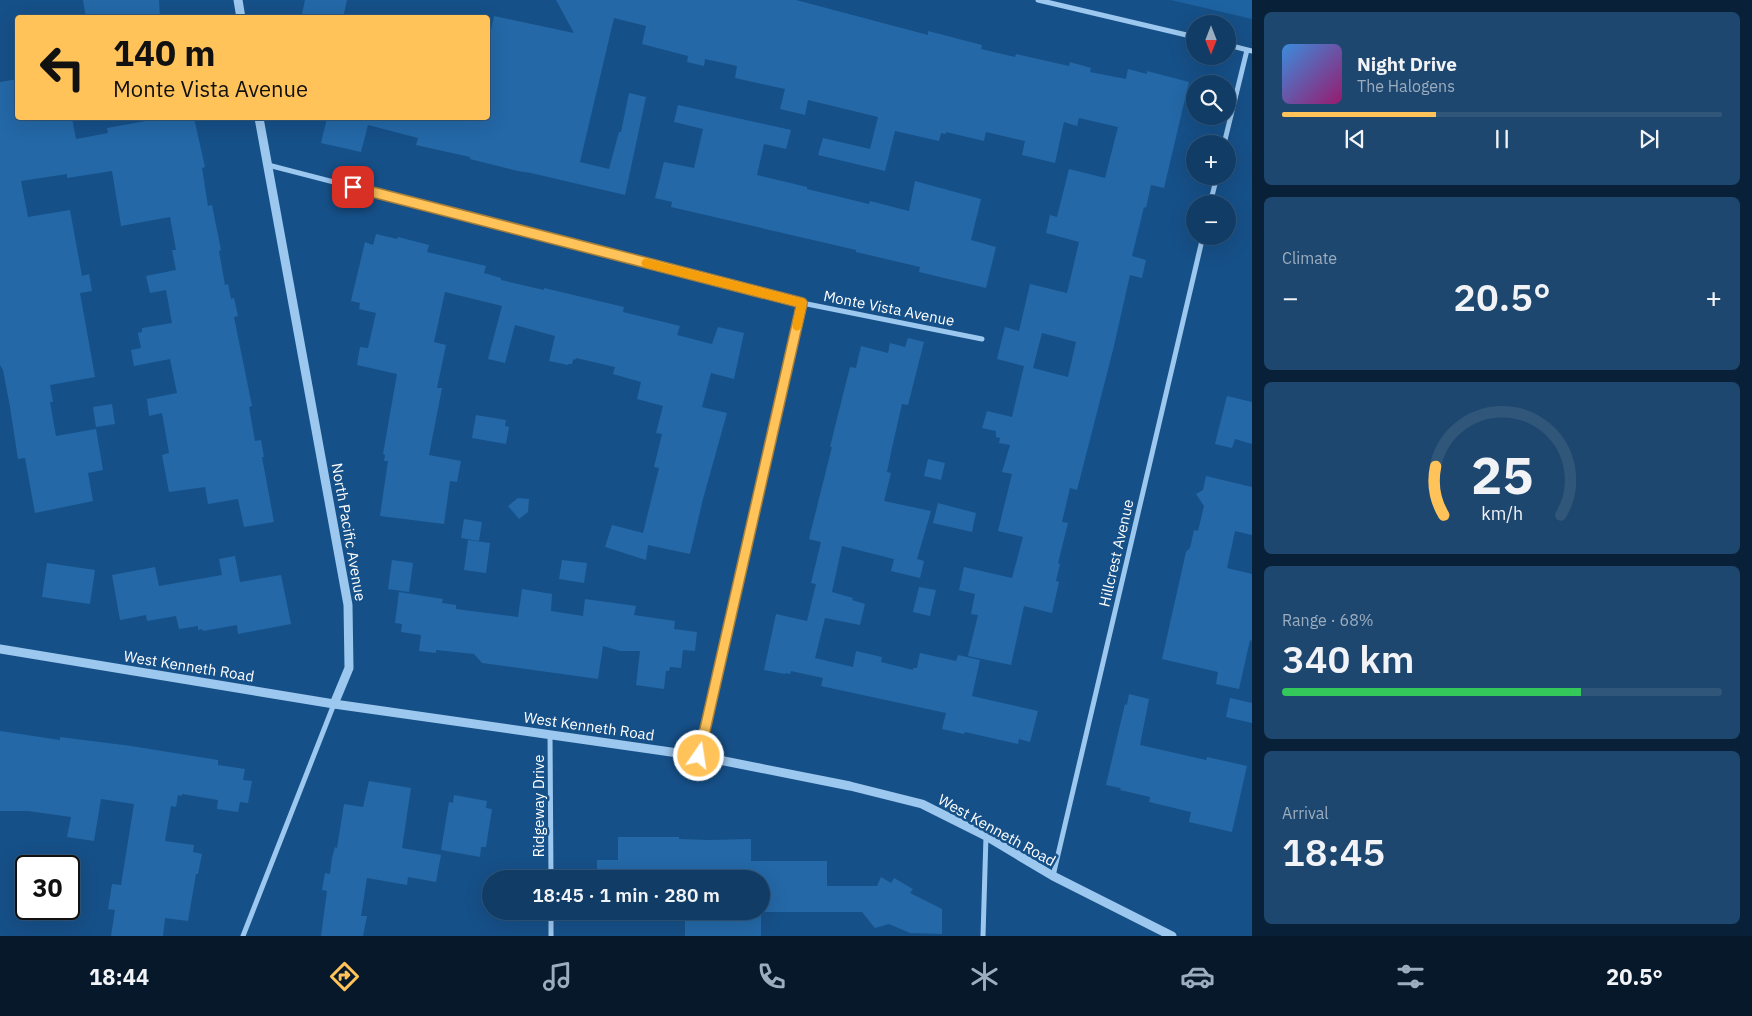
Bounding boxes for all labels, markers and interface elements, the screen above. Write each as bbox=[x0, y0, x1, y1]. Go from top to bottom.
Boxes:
north arrow bbox=[1186, 15, 1236, 65]
map controls bbox=[1186, 15, 1236, 245]
text: 140 m bbox=[113, 30, 216, 76]
icon: left bbox=[30, 35, 95, 100]
text: Night Drive bbox=[1357, 52, 1457, 76]
text: Monte Vista Avenue bbox=[113, 74, 308, 103]
button: search bbox=[1186, 75, 1236, 125]
text: The Halogens bbox=[1357, 76, 1455, 96]
icon: previous bbox=[1341, 125, 1369, 153]
icon: pause bbox=[1488, 125, 1516, 153]
icon: next bbox=[1635, 125, 1663, 153]
button: + bbox=[1186, 135, 1236, 185]
pin bbox=[332, 166, 374, 208]
icon: arrive bbox=[339, 173, 367, 201]
button: − bbox=[1186, 195, 1236, 245]
text: Climate bbox=[1282, 248, 1337, 268]
text: 20.5° bbox=[1453, 272, 1551, 321]
text: − bbox=[1282, 279, 1299, 316]
text: + bbox=[1705, 279, 1722, 316]
street label: Monte Vista Avenue bbox=[822, 286, 956, 330]
text: 25 bbox=[1471, 441, 1533, 508]
street label: North Pacific Avenue bbox=[328, 461, 370, 603]
street label: Hillcrest Avenue bbox=[1094, 497, 1138, 609]
text: km/h bbox=[1481, 502, 1523, 525]
text: Range · 68% bbox=[1282, 610, 1374, 630]
text: 340 km bbox=[1282, 634, 1414, 683]
street label: West Kenneth Road bbox=[122, 646, 256, 686]
street label: West Kenneth Road bbox=[522, 707, 656, 745]
position arrow bbox=[672, 729, 724, 781]
street label: Ridgeway Drive bbox=[529, 754, 548, 858]
street label: West Kenneth Road bbox=[935, 790, 1059, 870]
text: Arrival bbox=[1282, 803, 1329, 823]
text: 18:45 bbox=[1282, 827, 1385, 876]
speed limit sign: 30 bbox=[15, 855, 80, 920]
text: 18:45 · 1 min · 280 m bbox=[532, 883, 720, 907]
icon: directions bbox=[327, 959, 362, 994]
icon: music bbox=[540, 959, 575, 994]
icon: phone bbox=[754, 959, 789, 994]
icon: climate bbox=[967, 959, 1002, 994]
icon: car bbox=[1180, 959, 1215, 994]
icon: filters bbox=[1393, 959, 1428, 994]
text: 18:44 bbox=[89, 962, 149, 991]
text: 20.5° bbox=[1606, 962, 1663, 991]

